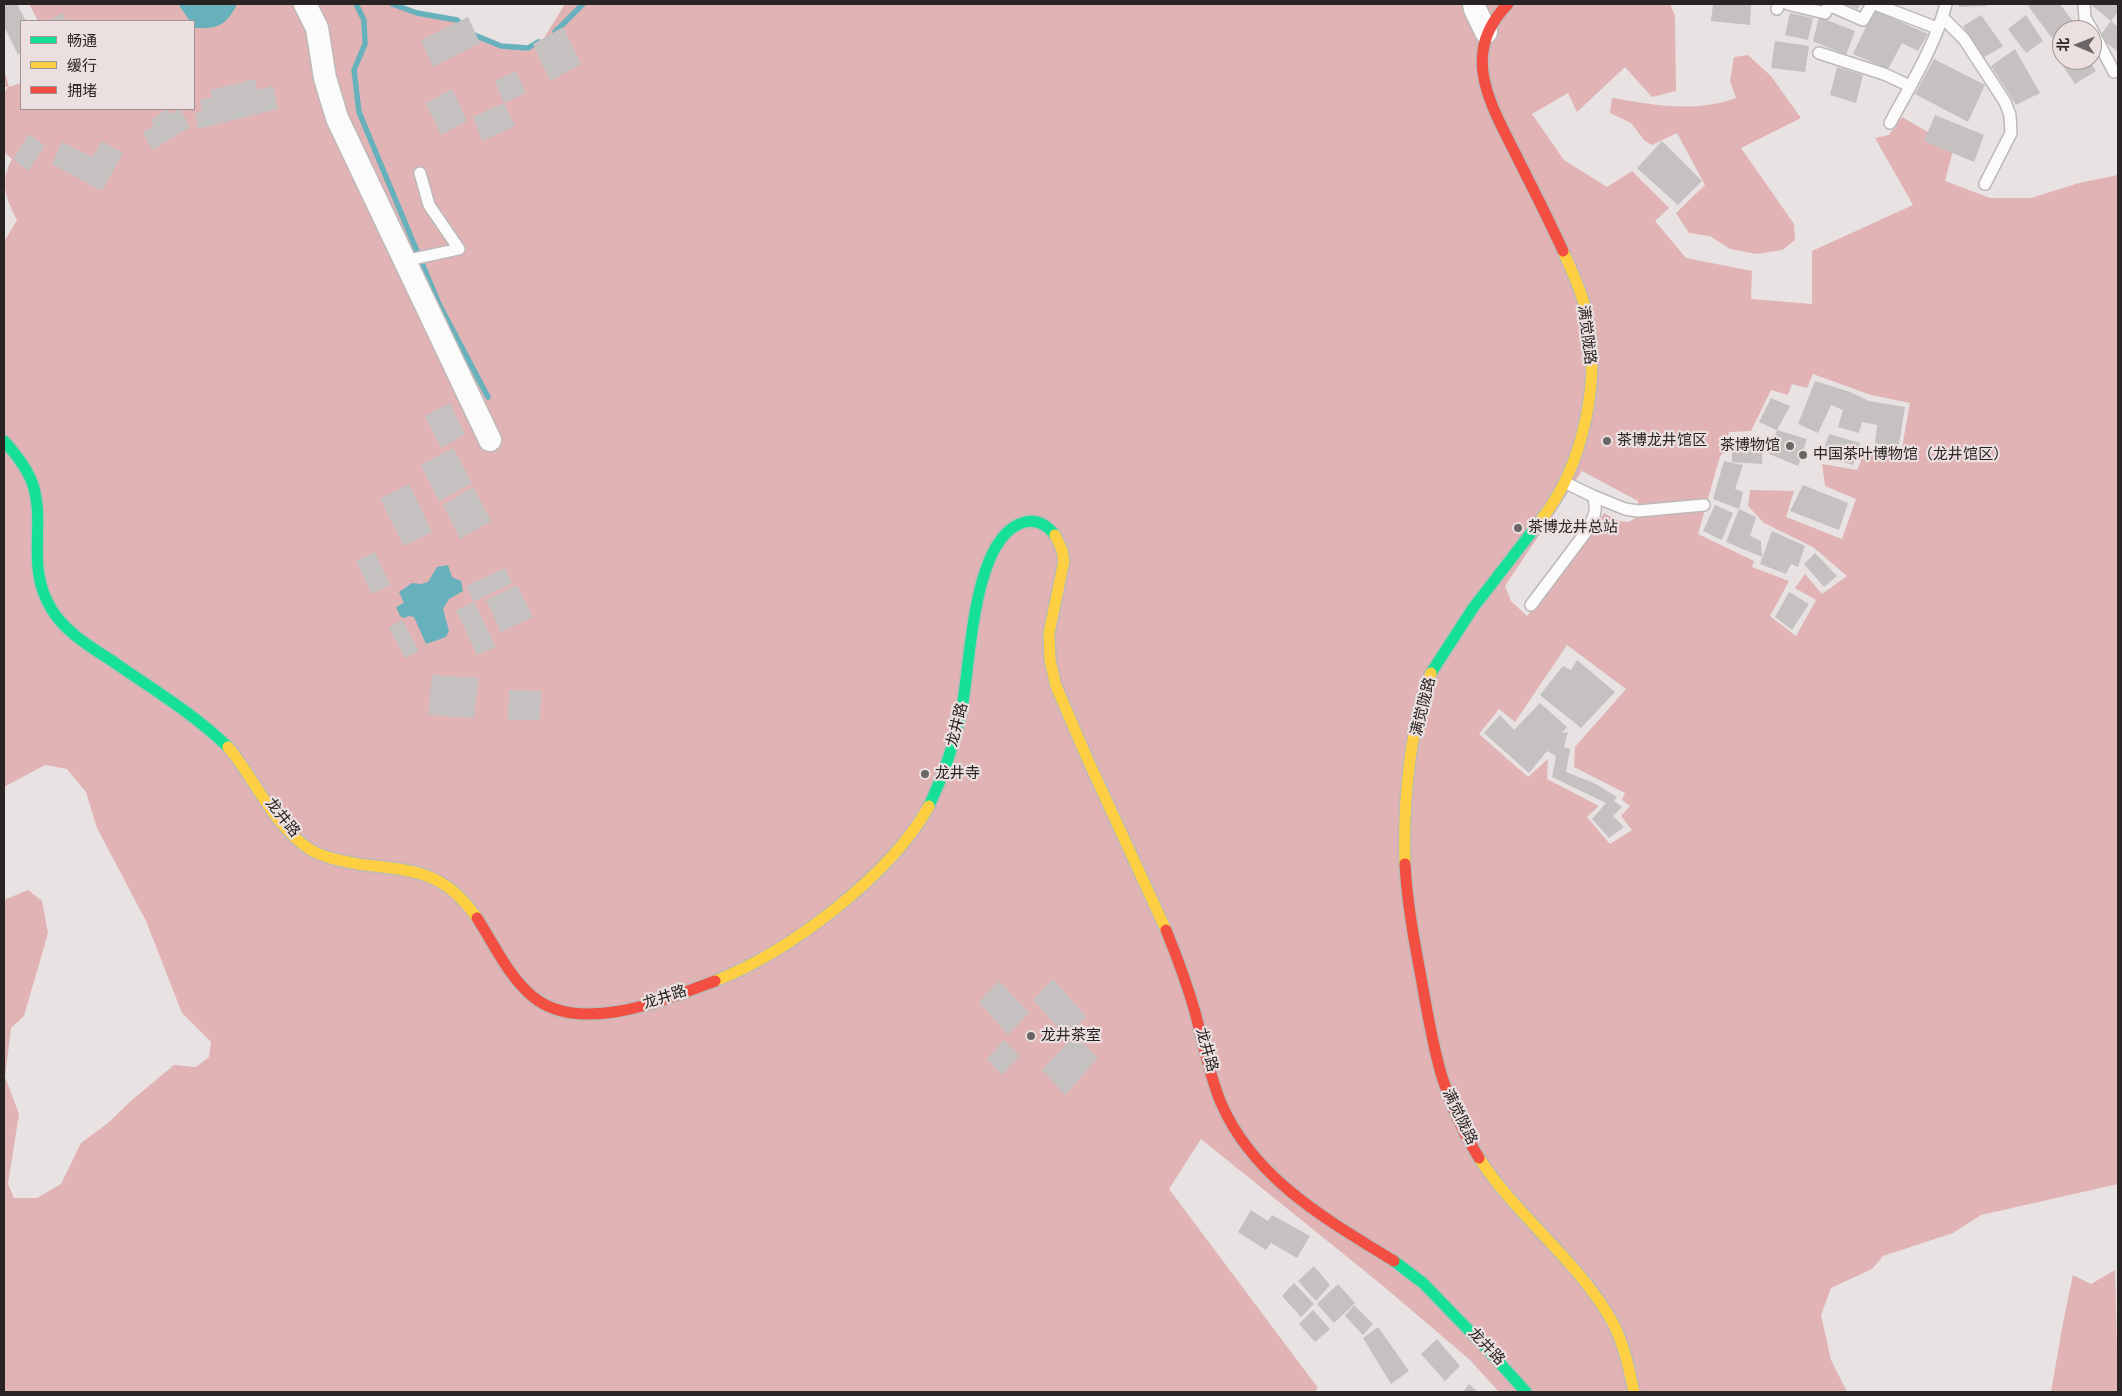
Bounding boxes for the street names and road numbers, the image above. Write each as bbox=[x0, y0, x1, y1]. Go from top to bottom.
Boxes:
street label: 满觉陇路 bbox=[1573, 304, 1599, 366]
street label: 满觉陇路 bbox=[1408, 676, 1440, 738]
street label: 龙井路 bbox=[944, 701, 972, 749]
street label: 龙井路 bbox=[261, 795, 303, 841]
street label: 龙井路 bbox=[641, 982, 689, 1014]
street label: 龙井路 bbox=[1191, 1026, 1221, 1074]
street label: 满觉陇路 bbox=[1438, 1086, 1480, 1148]
street label: 龙井路 bbox=[1464, 1325, 1508, 1369]

